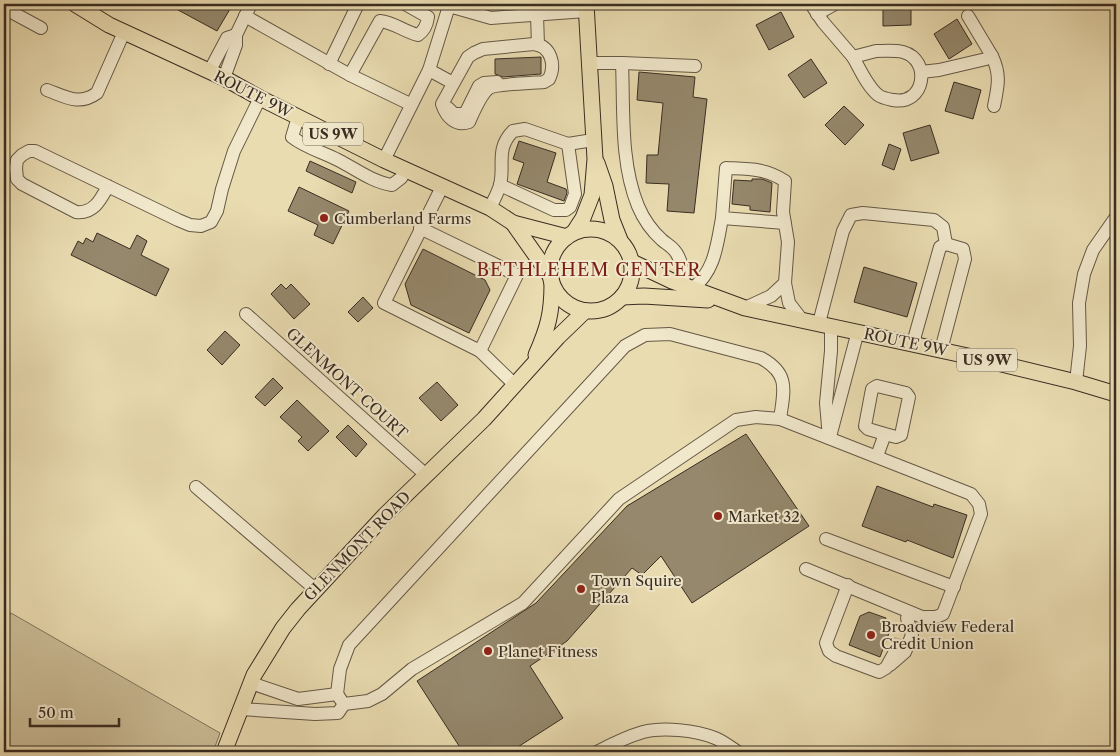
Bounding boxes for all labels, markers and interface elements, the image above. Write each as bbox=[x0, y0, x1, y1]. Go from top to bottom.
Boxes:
street label: ROUTE 9W bbox=[211, 66, 296, 122]
road number: US 9W bbox=[303, 122, 363, 146]
place label: Cumberland Farms bbox=[334, 209, 471, 228]
marker: Cumberland Farms bbox=[318, 212, 330, 224]
district label: BETHLEHEM CENTER bbox=[476, 259, 702, 281]
street label: GLENMONT COURT bbox=[282, 324, 412, 443]
street label: ROUTE 9W bbox=[862, 324, 950, 360]
road number: US 9W bbox=[957, 348, 1017, 372]
street label: GLENMONT ROAD bbox=[300, 487, 414, 605]
place label: Market 32 bbox=[728, 507, 800, 526]
marker: Market 32 bbox=[712, 510, 724, 522]
place label: Town Squire Plaza bbox=[591, 571, 682, 607]
marker: Town Squire Plaza bbox=[575, 583, 587, 595]
place label: Broadview Federal Credit Union bbox=[881, 617, 1015, 653]
marker: Broadview Federal Credit Union bbox=[865, 629, 877, 641]
place label: Planet Fitness bbox=[498, 642, 598, 661]
marker: Planet Fitness bbox=[482, 645, 494, 657]
scale bar bbox=[30, 696, 119, 728]
text: 50 m bbox=[38, 703, 74, 722]

